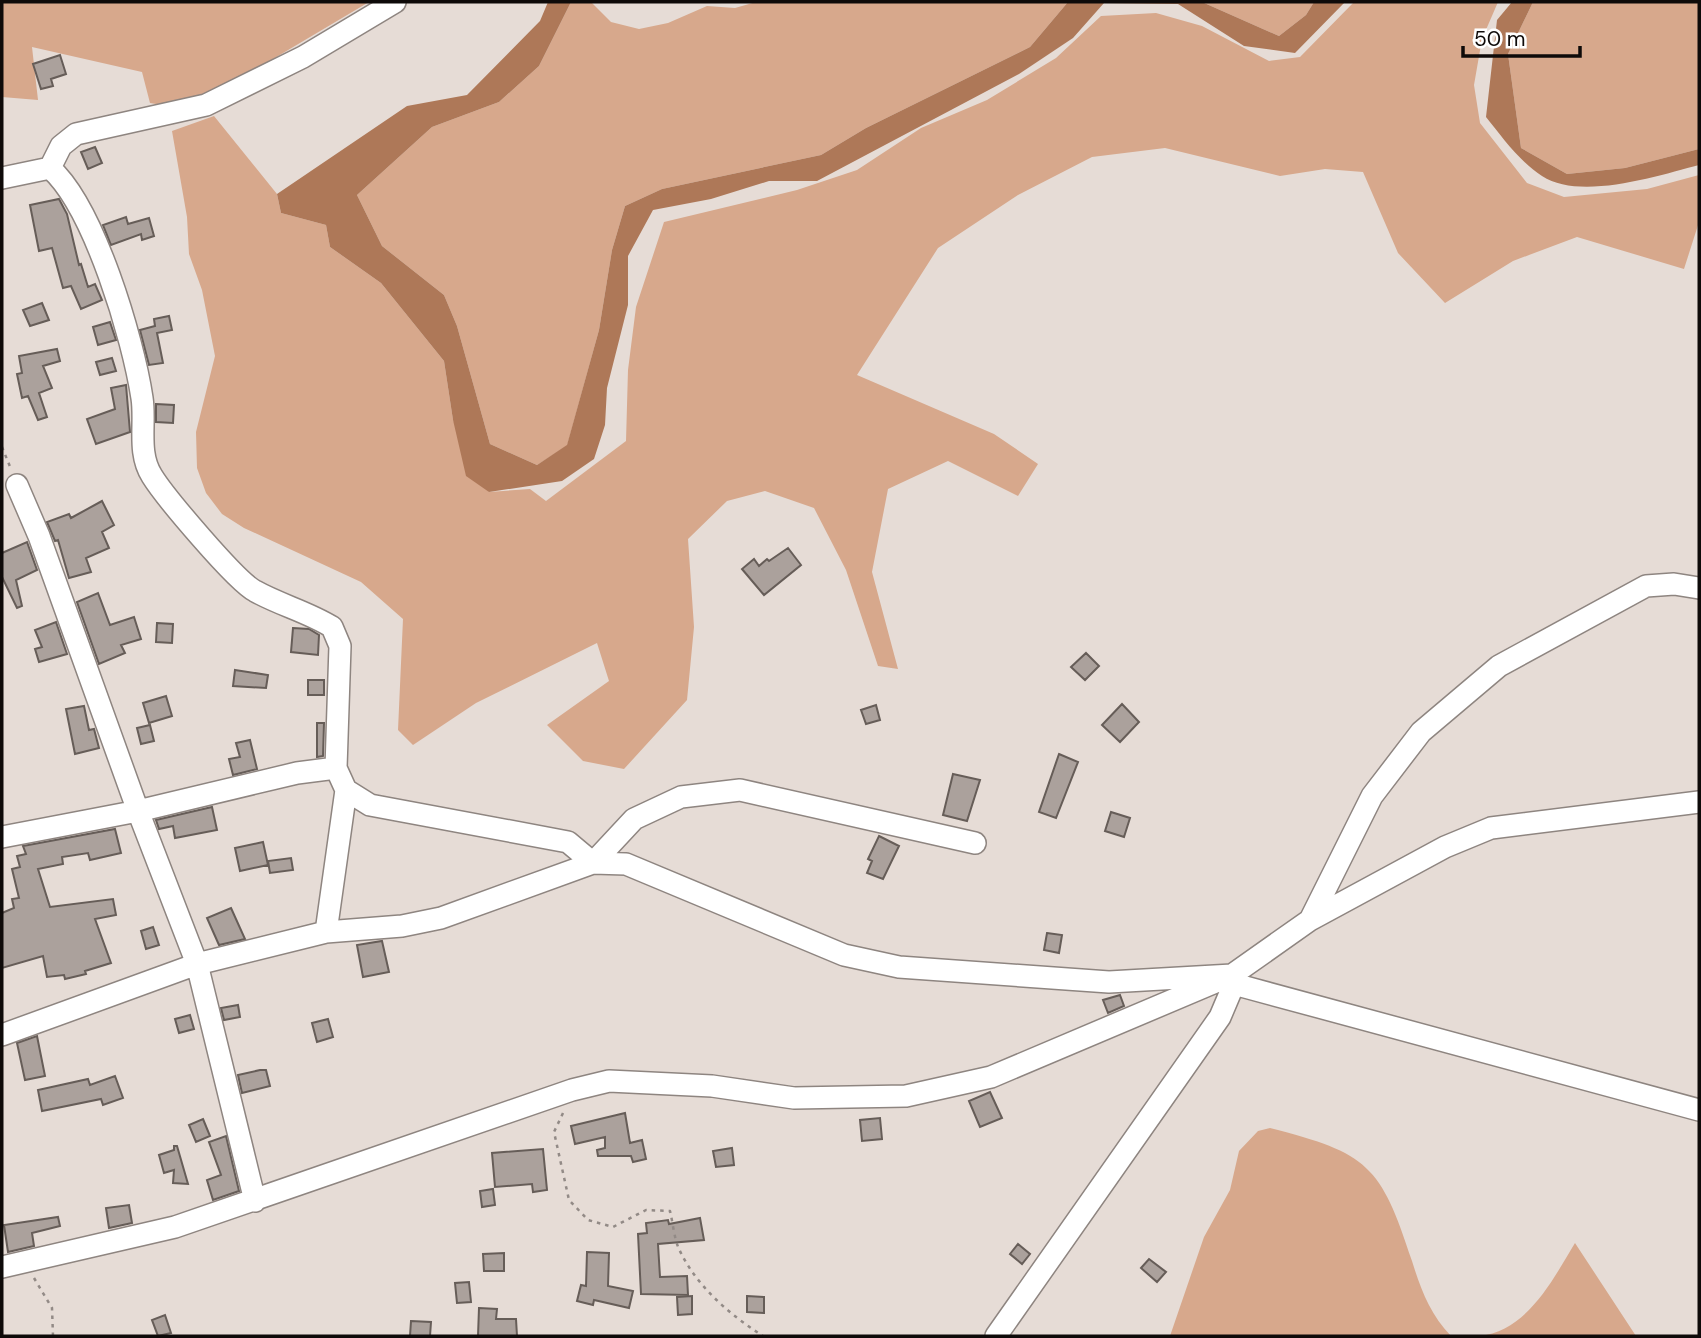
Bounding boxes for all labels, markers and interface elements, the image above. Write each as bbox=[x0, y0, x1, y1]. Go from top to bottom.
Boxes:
scale bar bbox=[1463, 14, 1580, 58]
text: 50 m bbox=[1474, 25, 1525, 53]

